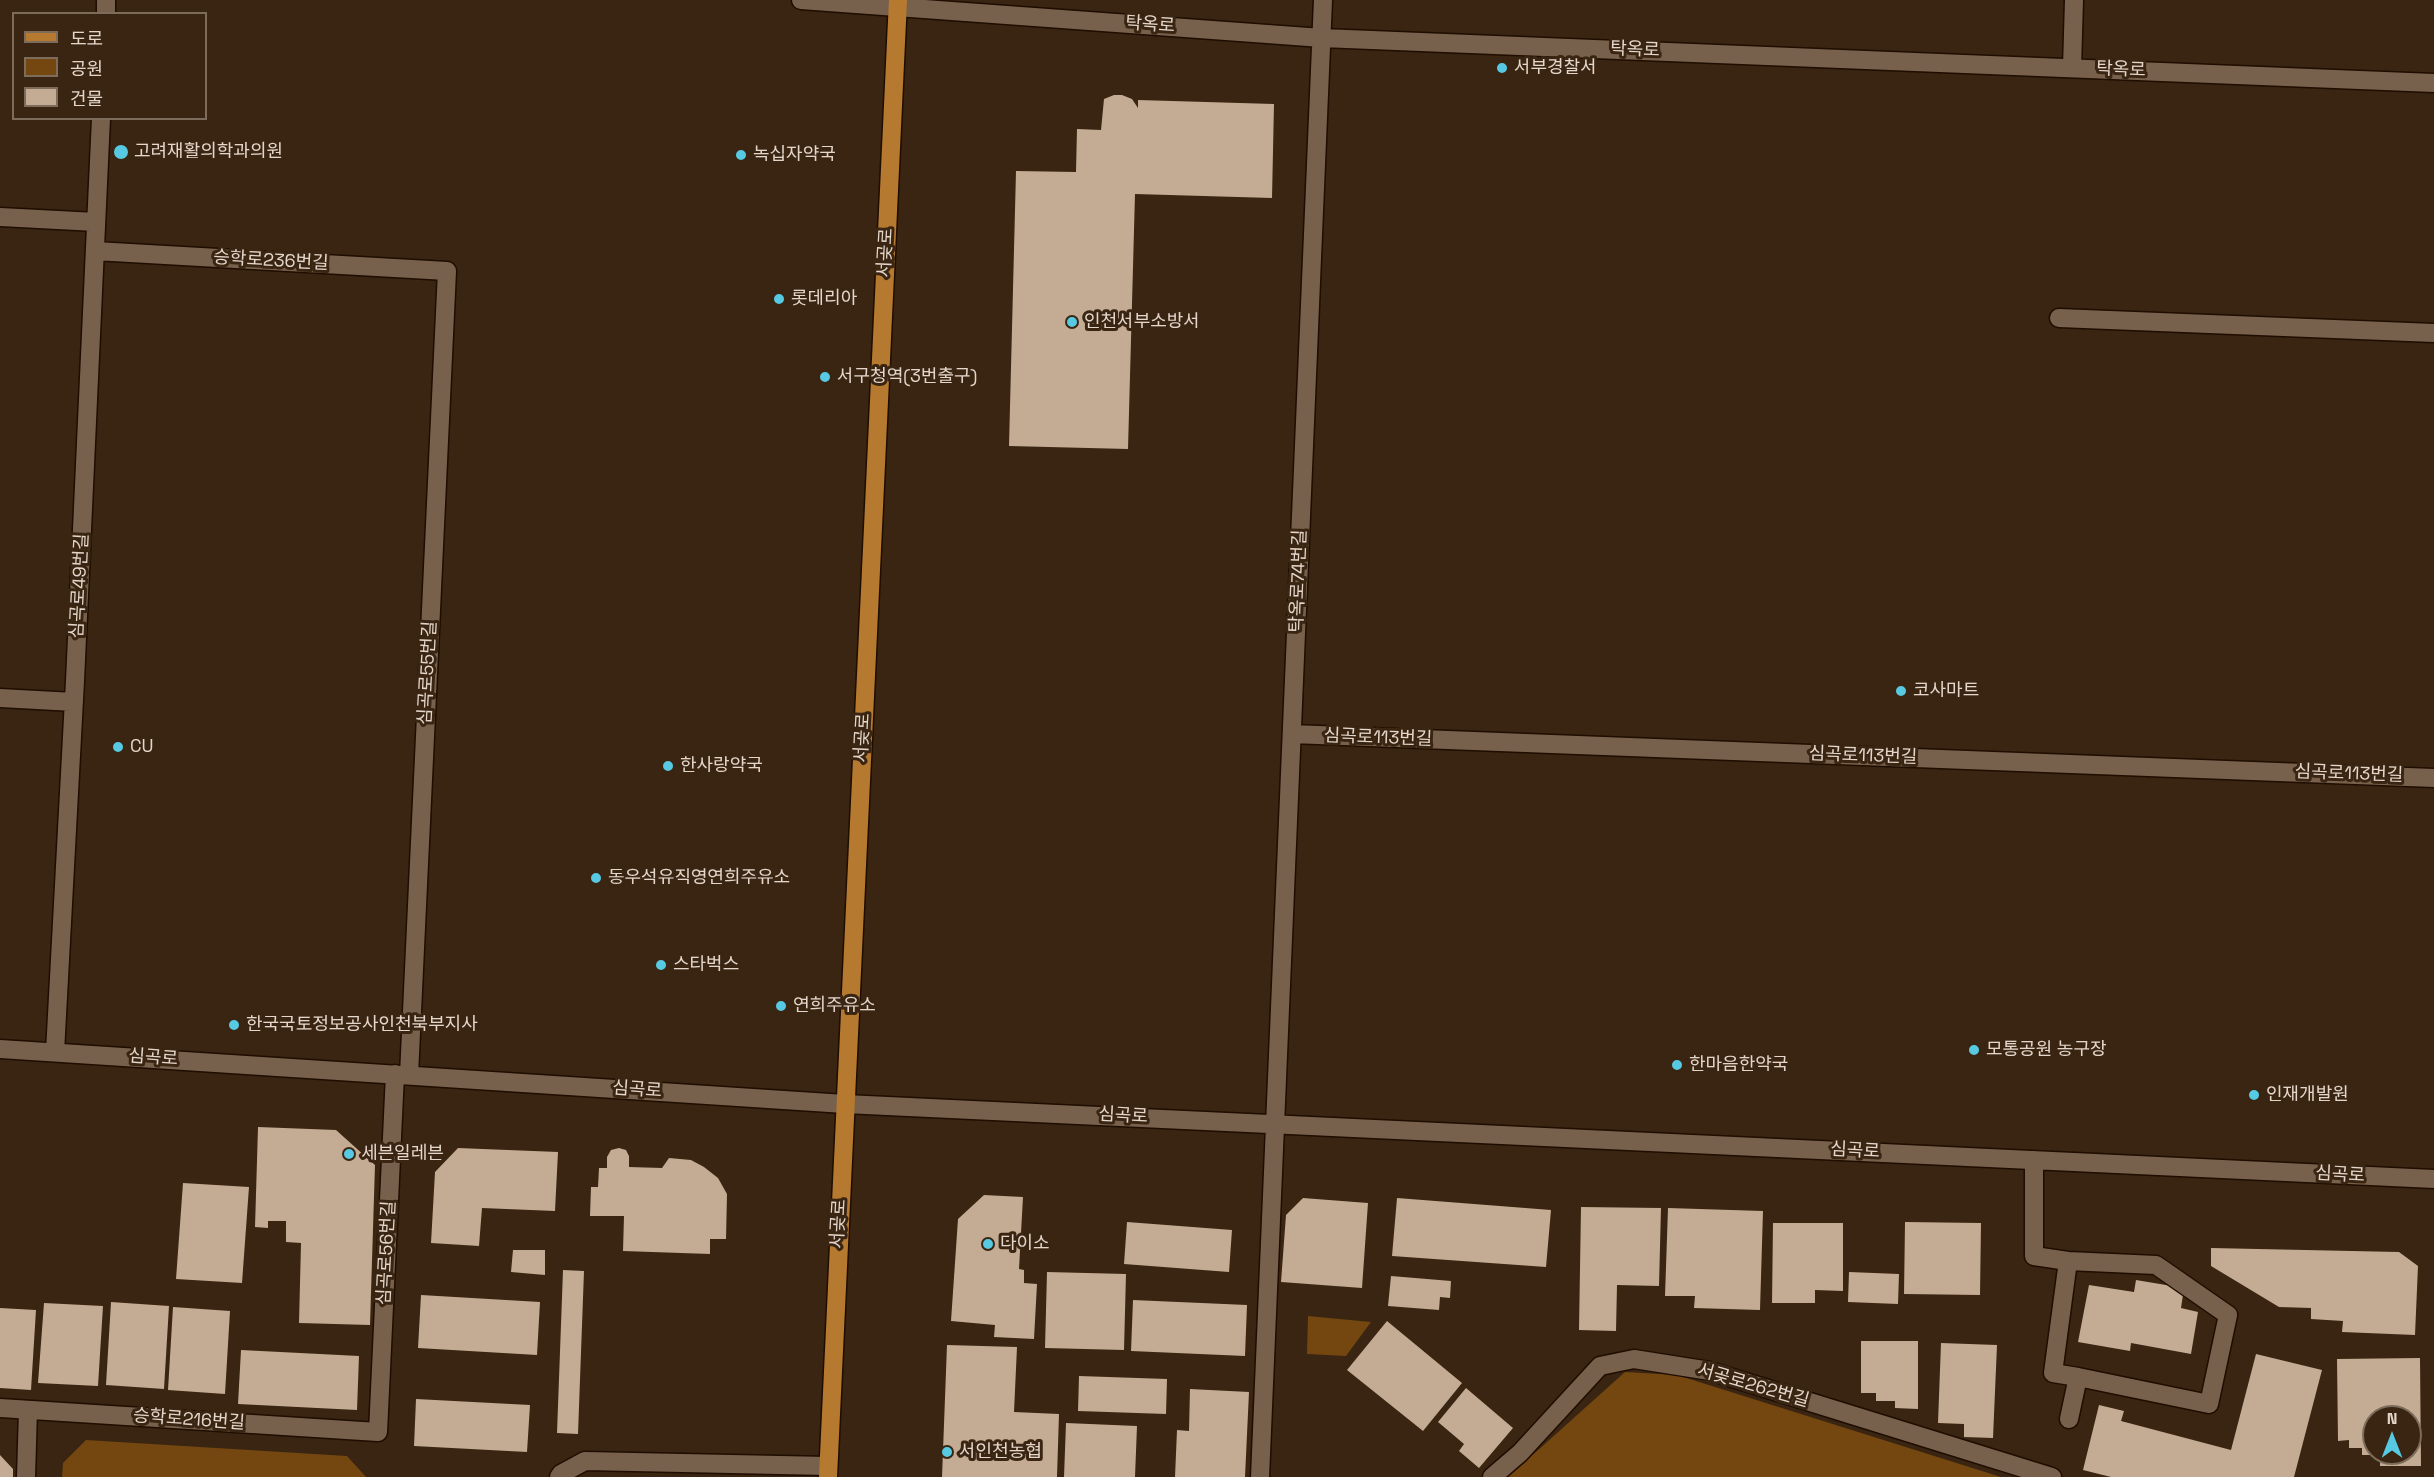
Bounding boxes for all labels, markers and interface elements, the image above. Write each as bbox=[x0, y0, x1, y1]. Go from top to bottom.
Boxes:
legend bbox=[12, 12, 207, 120]
street label: 탁옥로 bbox=[1124, 12, 1176, 38]
text: 도로 bbox=[70, 27, 103, 50]
street label: 탁옥로 bbox=[1610, 38, 1660, 62]
text: 공원 bbox=[70, 57, 103, 80]
place label: 서부경찰서 bbox=[1514, 57, 1597, 79]
street label: 탁옥로 bbox=[2096, 58, 2146, 82]
marker: 서부경찰서 bbox=[1495, 61, 1509, 75]
text: 건물 bbox=[70, 87, 103, 110]
place label: 고려재활의학과의원 bbox=[134, 141, 283, 163]
marker: 고려재활의학과의원 bbox=[112, 143, 130, 161]
place label: 녹십자약국 bbox=[753, 144, 836, 166]
marker: 녹십자약국 bbox=[734, 148, 748, 162]
street label: 서곶로 bbox=[874, 228, 898, 278]
street label: 승학로236번길 bbox=[213, 247, 329, 275]
place label: 롯데리아 bbox=[791, 288, 857, 310]
marker: 롯데리아 bbox=[772, 292, 786, 306]
place label: 인천서부소방서 bbox=[1084, 311, 1200, 333]
marker: 인천서부소방서 bbox=[1065, 315, 1079, 329]
place label: 서구청역(3번출구) bbox=[837, 366, 977, 388]
marker: 서구청역(3번출구) bbox=[818, 370, 832, 384]
street label: 탁옥로74번길 bbox=[1286, 529, 1312, 633]
street label: 심곡로49번길 bbox=[66, 533, 94, 639]
street label: 심곡로55번길 bbox=[414, 620, 442, 726]
place label: 코사마트 bbox=[1913, 680, 1979, 702]
marker: 코사마트 bbox=[1894, 684, 1908, 698]
street label: 서곶로 bbox=[851, 713, 875, 763]
street label: 심곡로113번길 bbox=[1323, 725, 1433, 751]
place label: CU bbox=[130, 736, 154, 758]
marker: CU bbox=[111, 740, 125, 754]
street label: 심곡로113번길 bbox=[1808, 743, 1918, 769]
place label: 한사랑약국 bbox=[680, 755, 763, 777]
marker: 한사랑약국 bbox=[661, 759, 675, 773]
street label: 심곡로113번길 bbox=[2294, 761, 2404, 787]
place label: 동우석유직영연희주유소 bbox=[608, 867, 790, 889]
marker: 동우석유직영연희주유소 bbox=[589, 871, 603, 885]
place label: 스타벅스 bbox=[673, 954, 739, 976]
marker: 스타벅스 bbox=[654, 958, 668, 972]
place label: 연희주유소 bbox=[793, 995, 876, 1017]
marker: 연희주유소 bbox=[774, 999, 788, 1013]
place label: 한국국토정보공사인천북부지사 bbox=[246, 1014, 478, 1036]
marker: 한국국토정보공사인천북부지사 bbox=[227, 1018, 241, 1032]
place label: 모통공원 농구장 bbox=[1986, 1039, 2107, 1061]
marker: 모통공원 농구장 bbox=[1967, 1043, 1981, 1057]
street label: 심곡로 bbox=[127, 1045, 179, 1071]
place label: 한마음한약국 bbox=[1689, 1054, 1788, 1076]
marker: 한마음한약국 bbox=[1670, 1058, 1684, 1072]
street label: 심곡로 bbox=[611, 1077, 663, 1103]
place label: 인재개발원 bbox=[2266, 1084, 2349, 1106]
marker: 인재개발원 bbox=[2247, 1088, 2261, 1102]
street label: 심곡로 bbox=[1098, 1104, 1148, 1128]
street label: 심곡로 bbox=[1830, 1139, 1880, 1163]
place label: 세븐일레븐 bbox=[361, 1143, 444, 1165]
marker: 세븐일레븐 bbox=[342, 1147, 356, 1161]
street label: 심곡로 bbox=[2315, 1163, 2365, 1187]
street label: 서곶로 bbox=[827, 1199, 851, 1249]
street label: 심곡로56번길 bbox=[373, 1200, 401, 1306]
place label: 다이소 bbox=[1000, 1233, 1050, 1255]
marker: 다이소 bbox=[981, 1237, 995, 1251]
street label: 서곶로262번길 bbox=[1695, 1360, 1811, 1412]
street label: 승학로216번길 bbox=[132, 1405, 246, 1435]
north arrow bbox=[2362, 1405, 2422, 1465]
text: N bbox=[2387, 1408, 2397, 1429]
place label: 서인천농협 bbox=[959, 1441, 1042, 1463]
marker: 서인천농협 bbox=[940, 1445, 954, 1459]

